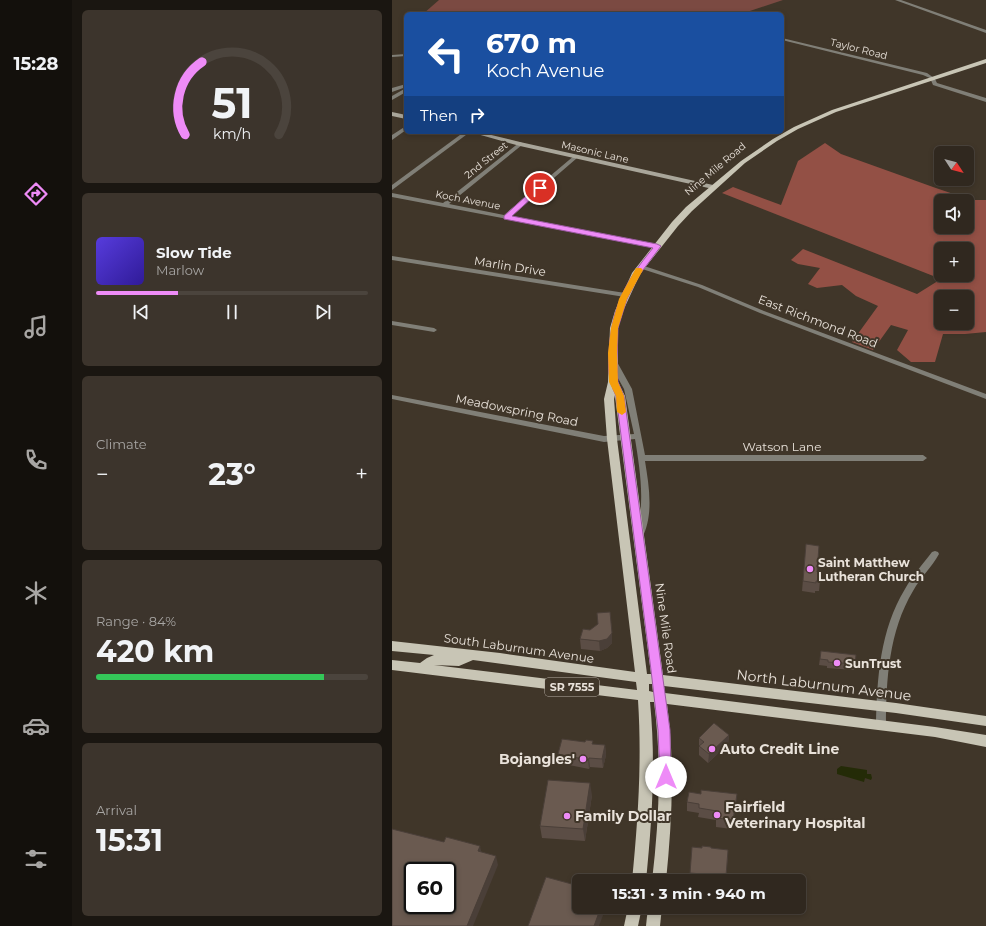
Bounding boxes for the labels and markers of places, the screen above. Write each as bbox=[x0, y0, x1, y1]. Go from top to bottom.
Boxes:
pin bbox=[523, 171, 557, 205]
place label: Saint Matthew Lutheran Church bbox=[818, 555, 924, 584]
marker: Saint Matthew Lutheran Church bbox=[805, 564, 815, 574]
place label: SunTrust bbox=[845, 656, 902, 671]
marker: SunTrust bbox=[832, 658, 842, 668]
place label: Auto Credit Line bbox=[719, 740, 839, 758]
marker: Auto Credit Line bbox=[707, 744, 717, 754]
place label: Bojangles' bbox=[499, 750, 575, 768]
marker: Bojangles' bbox=[578, 754, 588, 764]
place label: Fairfield Veterinary Hospital bbox=[724, 798, 866, 832]
place label: Family Dollar bbox=[575, 807, 672, 825]
marker: Fairfield Veterinary Hospital bbox=[712, 810, 722, 820]
marker: Family Dollar bbox=[562, 811, 572, 821]

